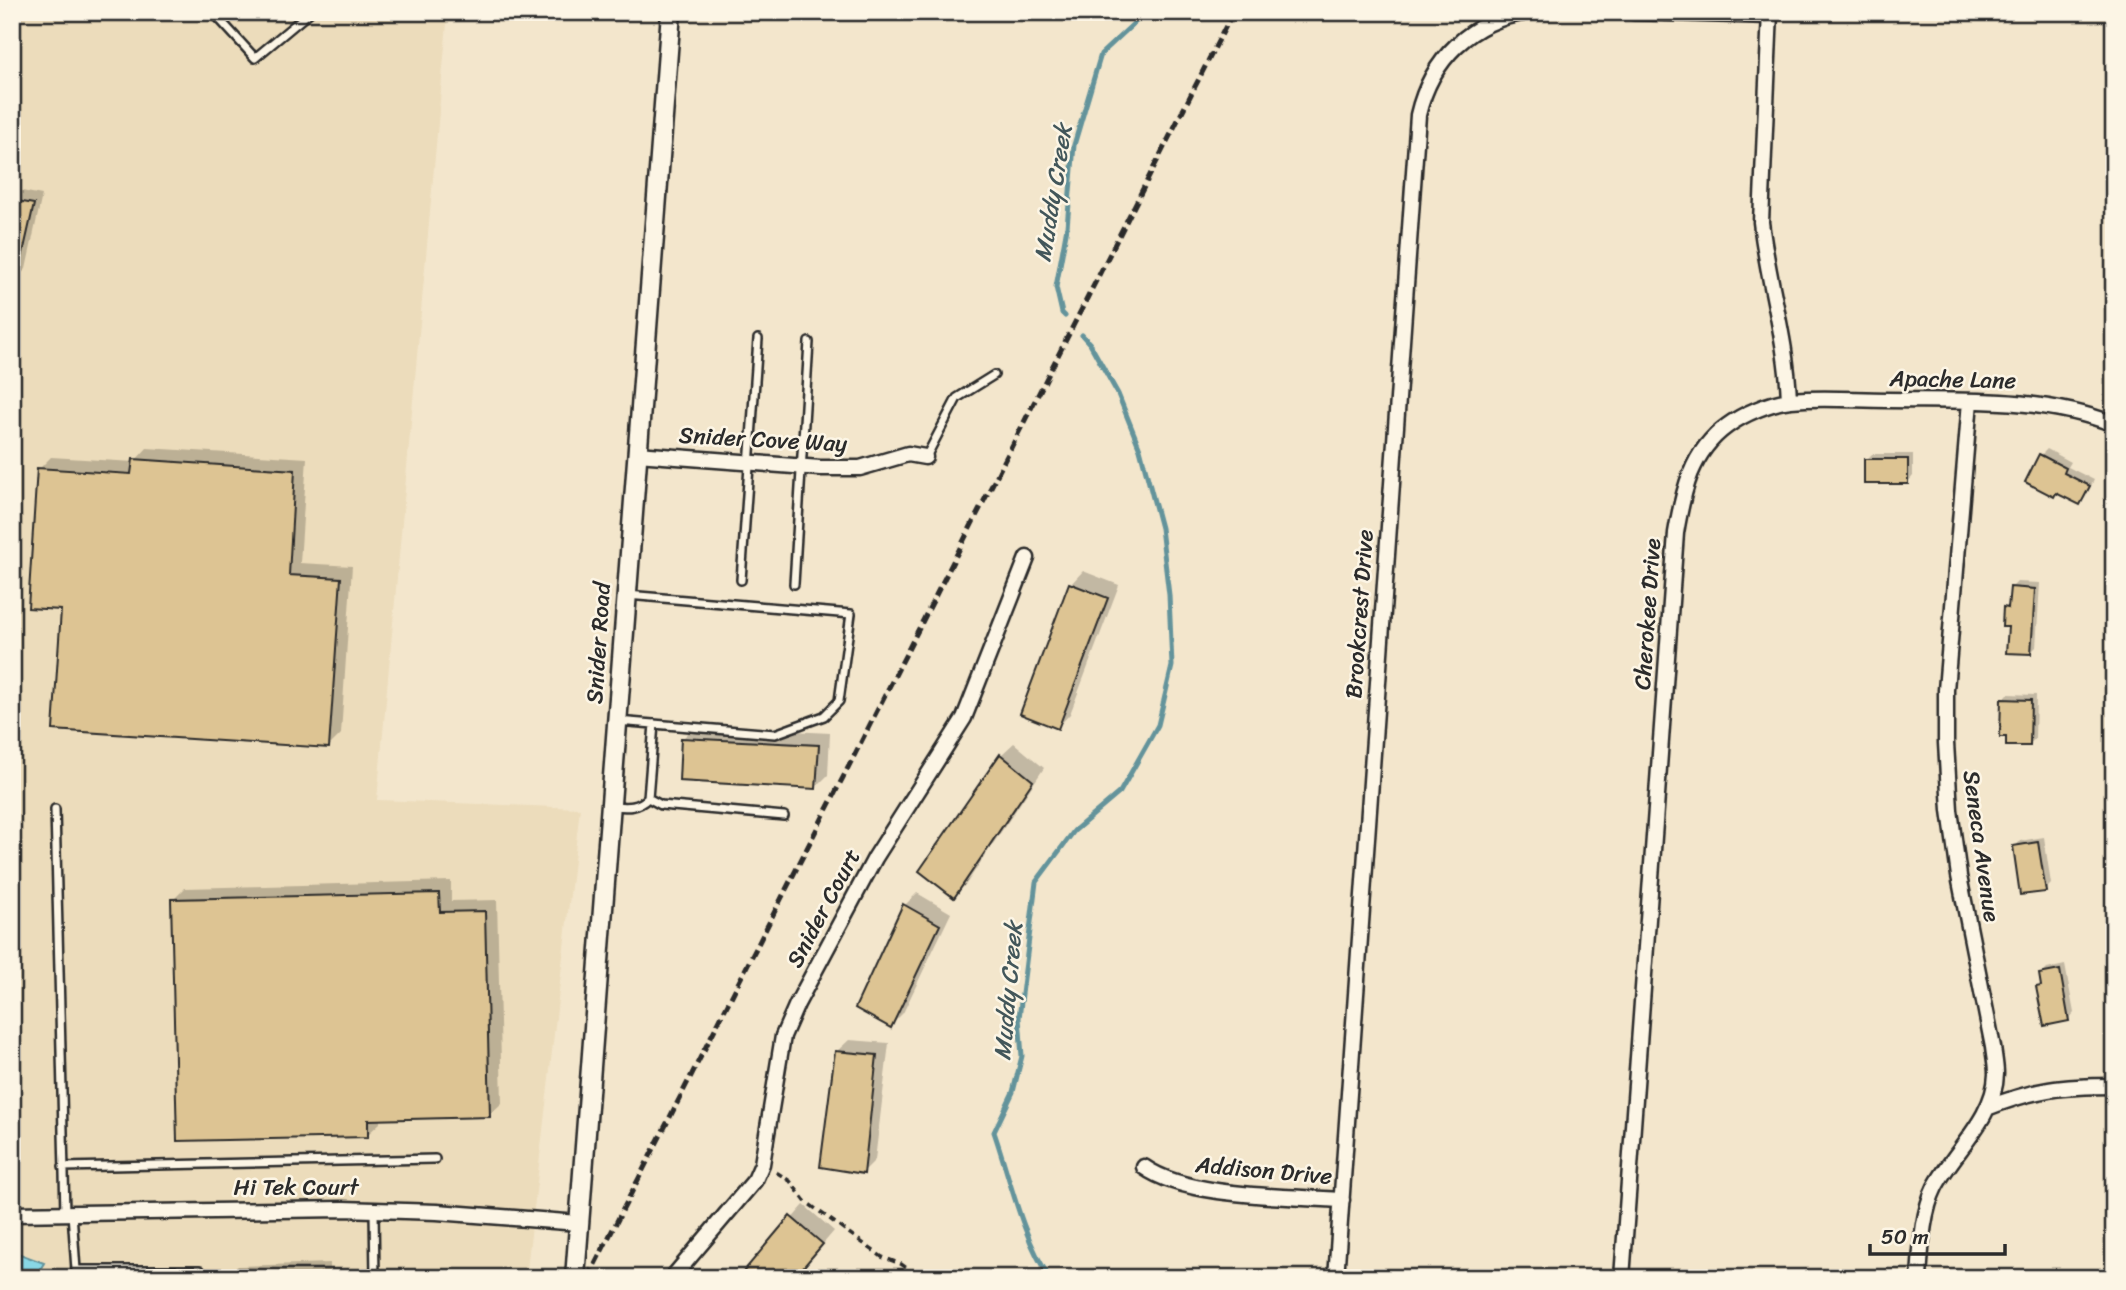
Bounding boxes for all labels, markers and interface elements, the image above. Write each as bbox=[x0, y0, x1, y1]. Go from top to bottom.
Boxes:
water label: Muddy Creek bbox=[1021, 118, 1085, 265]
street label: Apache Lane bbox=[1888, 358, 2017, 401]
street label: Snider Cove Way bbox=[678, 415, 848, 464]
street label: Brookcrest Drive bbox=[1333, 528, 1386, 700]
street label: Cherokee Drive bbox=[1622, 537, 1673, 691]
street label: Snider Road bbox=[574, 579, 623, 705]
street label: Seneca Avenue bbox=[1951, 768, 2012, 925]
street label: Snider Court bbox=[775, 841, 872, 975]
water label: Muddy Creek bbox=[981, 917, 1035, 1062]
street label: Addison Drive bbox=[1193, 1144, 1334, 1197]
street label: Hi Tek Court bbox=[234, 1167, 360, 1208]
scale bar bbox=[1870, 1213, 2005, 1257]
text: 50 m bbox=[1881, 1218, 1929, 1256]

